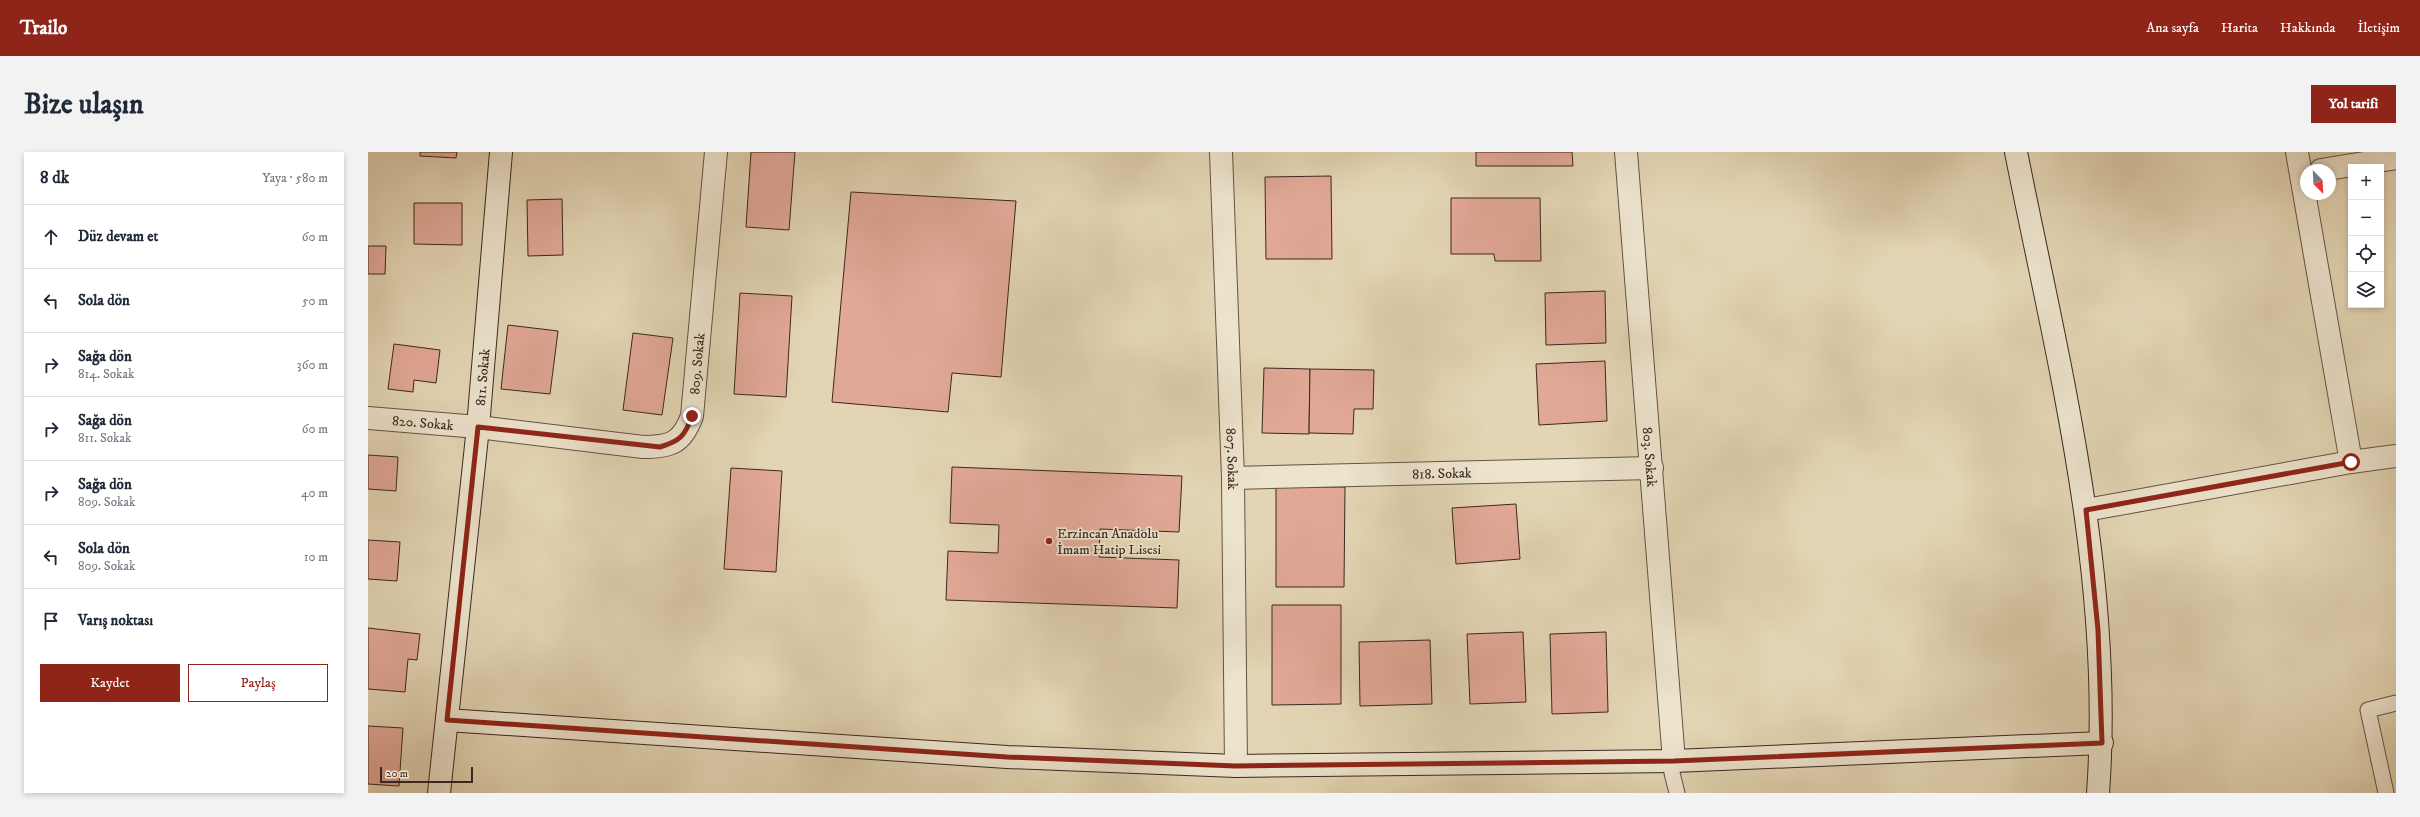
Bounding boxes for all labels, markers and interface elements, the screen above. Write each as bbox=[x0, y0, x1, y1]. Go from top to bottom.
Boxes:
text: Trailo bbox=[20, 17, 67, 40]
text: Ana sayfa bbox=[2146, 19, 2199, 37]
text: Harita bbox=[2221, 19, 2258, 37]
text: Hakkında bbox=[2280, 19, 2335, 37]
text: İletişim bbox=[2357, 19, 2400, 37]
button: Yol tarifi bbox=[2311, 85, 2396, 123]
text: Bize ulaşın bbox=[24, 87, 144, 122]
north arrow bbox=[2300, 164, 2336, 200]
map controls bbox=[2348, 164, 2384, 308]
button: + bbox=[2348, 164, 2384, 200]
text: 8 dk bbox=[40, 167, 69, 189]
text: Yaya · 580 m bbox=[262, 170, 328, 186]
button: − bbox=[2348, 200, 2384, 236]
icon: ahead bbox=[40, 226, 62, 248]
text: Düz devam et bbox=[78, 227, 158, 246]
text: 60 m bbox=[302, 229, 328, 245]
button: locate bbox=[2348, 236, 2384, 272]
button: layers bbox=[2348, 272, 2384, 308]
icon: left bbox=[40, 290, 62, 312]
text: Sola dön bbox=[78, 291, 130, 310]
text: 50 m bbox=[302, 293, 328, 309]
street label: 809. Sokak bbox=[686, 332, 710, 395]
text: Sağa dön bbox=[78, 347, 132, 366]
street label: 811. Sokak bbox=[472, 348, 495, 407]
icon: right bbox=[40, 354, 62, 376]
text: 360 m bbox=[297, 357, 328, 373]
text: 814. Sokak bbox=[78, 366, 134, 382]
route end bbox=[683, 407, 701, 425]
text: Sağa dön bbox=[78, 411, 132, 430]
street label: 820. Sokak bbox=[391, 412, 454, 435]
icon: right bbox=[40, 418, 62, 440]
text: 60 m bbox=[302, 421, 328, 437]
street label: 803. Sokak bbox=[1638, 426, 1660, 488]
street label: 807. Sokak bbox=[1221, 427, 1241, 490]
text: 811. Sokak bbox=[78, 430, 131, 446]
route start bbox=[2342, 453, 2360, 471]
street label: 818. Sokak bbox=[1412, 464, 1472, 484]
text: Sağa dön bbox=[78, 475, 132, 494]
icon: right bbox=[40, 482, 62, 504]
text: 40 m bbox=[301, 485, 328, 501]
text: 809. Sokak bbox=[78, 494, 135, 510]
place label: Erzincan Anadolu İmam Hatip Lisesi bbox=[1057, 525, 1161, 559]
marker: Erzincan Anadolu İmam Hatip Lisesi bbox=[1044, 536, 1054, 546]
text: Sola dön bbox=[78, 539, 130, 558]
icon: left bbox=[40, 546, 62, 568]
text: 10 m bbox=[304, 549, 328, 565]
text: 809. Sokak bbox=[78, 558, 135, 574]
icon: arrive bbox=[40, 610, 62, 632]
text: Varış noktası bbox=[78, 611, 153, 630]
button: Kaydet bbox=[40, 664, 180, 702]
button: Paylaş bbox=[188, 664, 328, 702]
scale bar bbox=[380, 765, 473, 784]
text: 20 m bbox=[386, 767, 408, 781]

